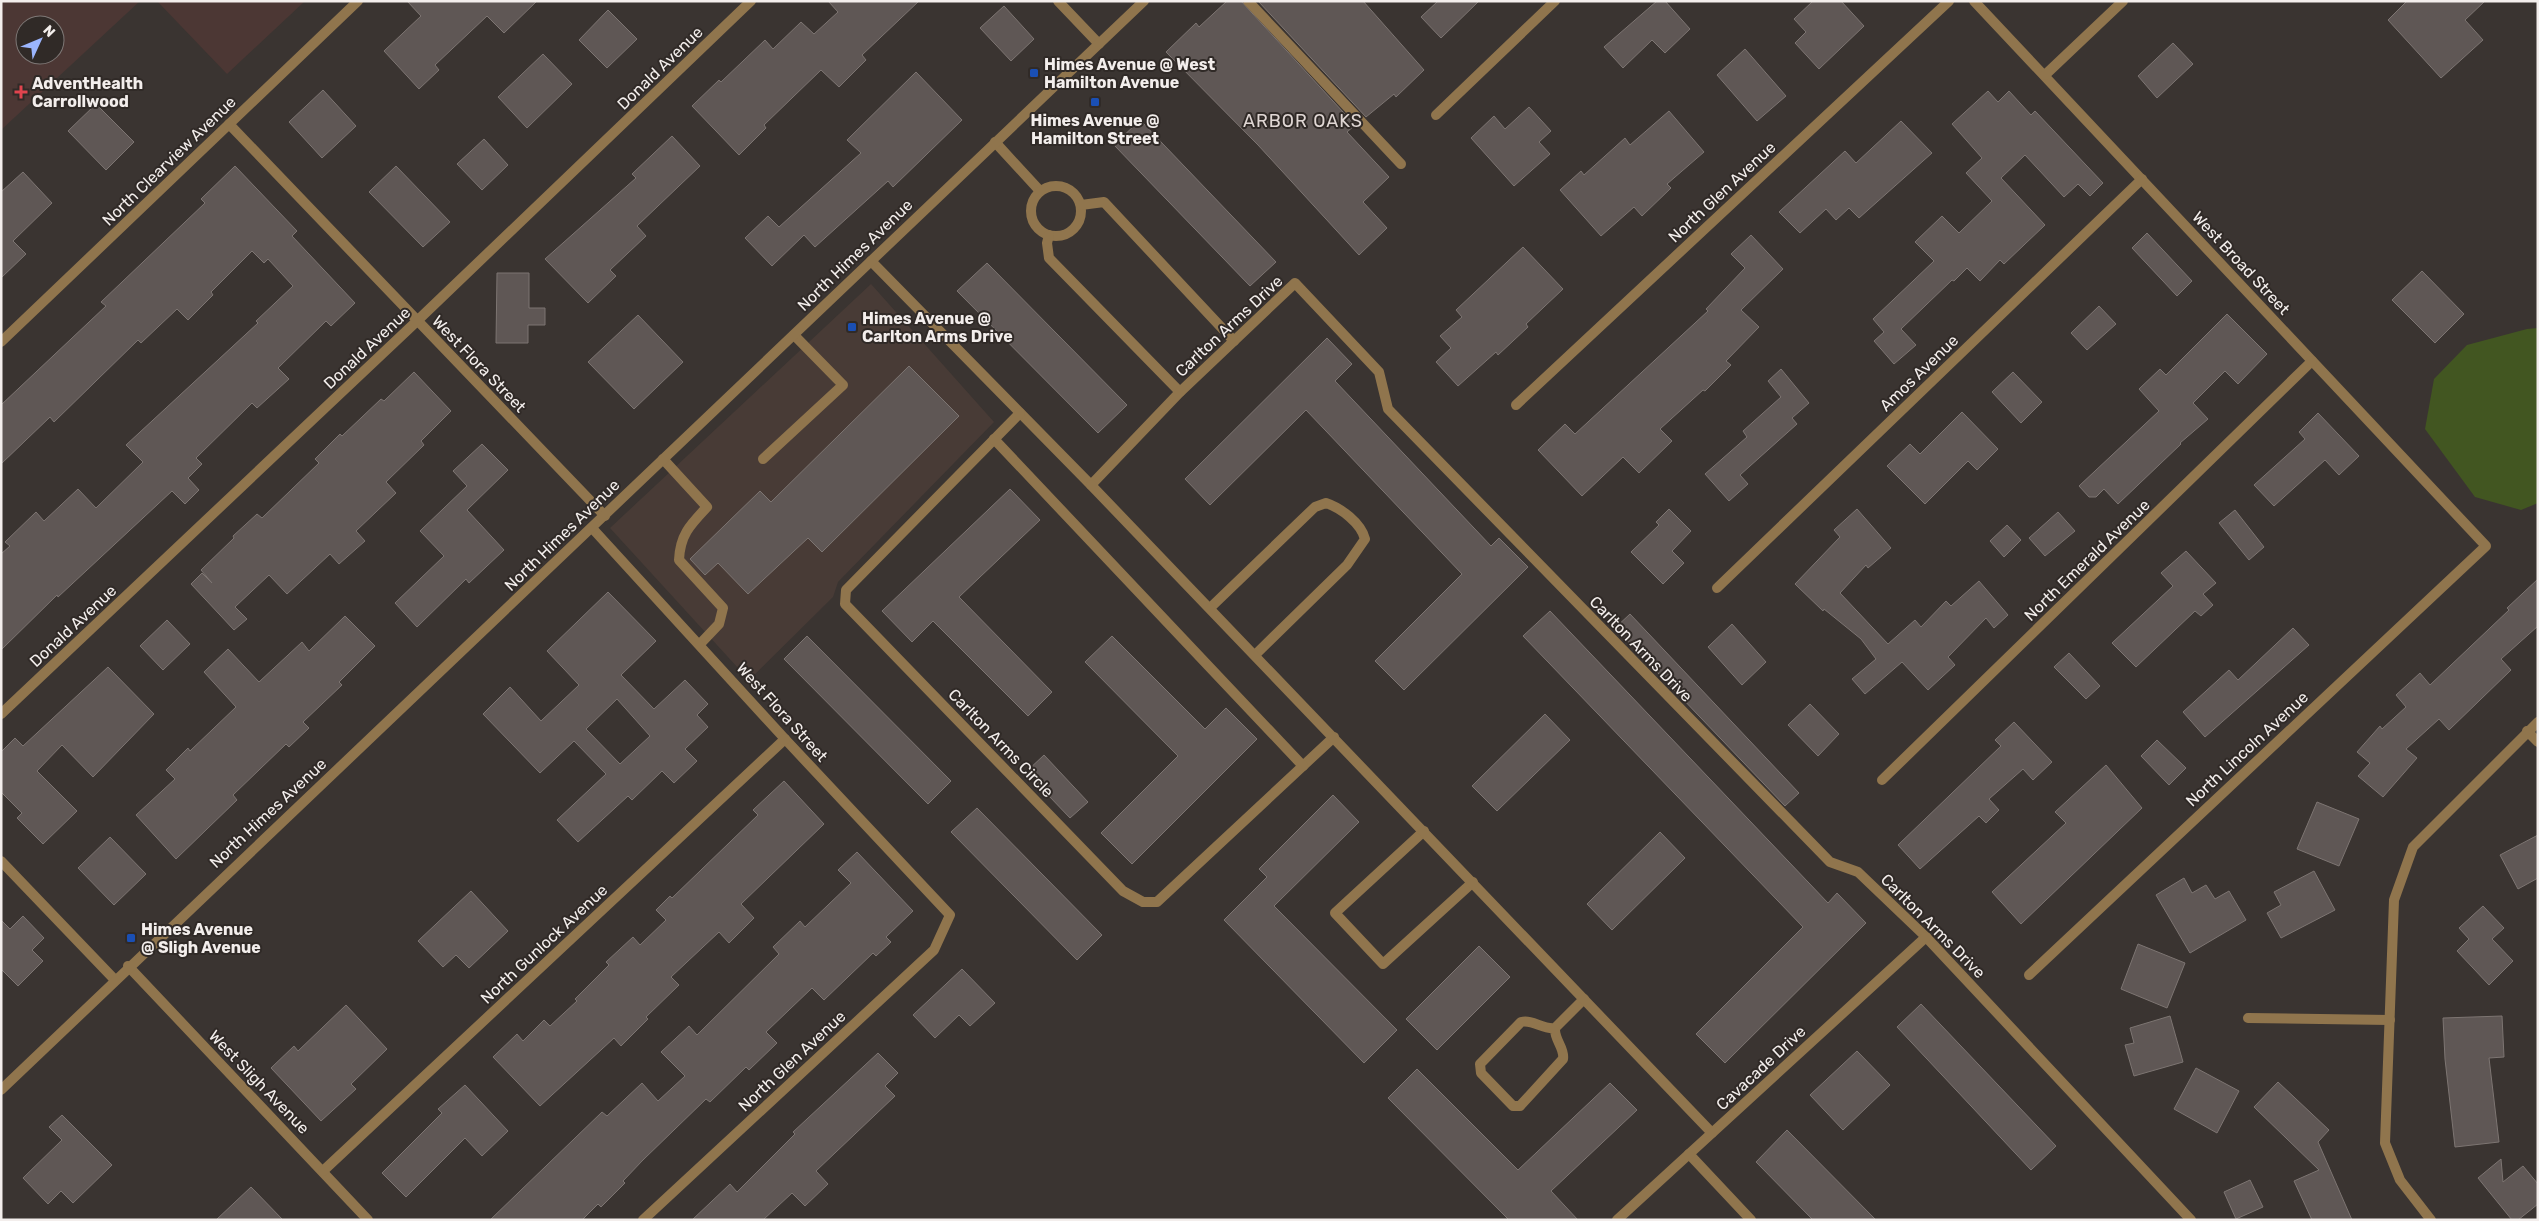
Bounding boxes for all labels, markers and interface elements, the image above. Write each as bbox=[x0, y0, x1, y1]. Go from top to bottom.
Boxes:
north arrow bbox=[15, 15, 65, 65]
text: N bbox=[39, 22, 59, 41]
street label: Donald Avenue bbox=[613, 22, 707, 114]
place label: Himes Avenue @ West Hamilton Avenue bbox=[1044, 55, 1216, 92]
marker: Himes Avenue @ West Hamilton Avenue bbox=[1028, 67, 1040, 79]
place label: AdventHealth Carrollwood bbox=[32, 74, 143, 111]
marker: AdventHealth Carrollwood bbox=[14, 85, 28, 99]
street label: North Clearview Avenue bbox=[98, 92, 240, 230]
marker: Himes Avenue @ Hamilton Street bbox=[1089, 96, 1101, 108]
district label: ARBOR OAKS bbox=[1243, 110, 1363, 132]
place label: Himes Avenue @ Hamilton Street bbox=[1030, 111, 1160, 148]
street label: North Glen Avenue bbox=[1665, 138, 1779, 246]
street label: North Himes Avenue bbox=[794, 195, 916, 315]
street label: West Broad Street bbox=[2188, 207, 2294, 319]
street label: Carlton Arms Drive bbox=[1171, 271, 1287, 381]
street label: Donald Avenue bbox=[320, 303, 414, 393]
place label: Himes Avenue @ Carlton Arms Drive bbox=[862, 309, 1013, 346]
street label: West Flora Street bbox=[428, 312, 530, 416]
marker: Himes Avenue @ Carlton Arms Drive bbox=[846, 321, 858, 333]
street label: Amos Avenue bbox=[1876, 331, 1962, 415]
street label: North Himes Avenue bbox=[501, 475, 623, 595]
street label: North Emerald Avenue bbox=[2020, 495, 2154, 625]
street label: Donald Avenue bbox=[26, 581, 120, 671]
street label: Carlton Arms Drive bbox=[1586, 592, 1696, 706]
street label: West Flora Street bbox=[732, 658, 832, 766]
street label: Carlton Arms Circle bbox=[944, 685, 1058, 801]
street label: North Lincoln Avenue bbox=[2182, 687, 2312, 811]
street label: North Himes Avenue bbox=[206, 754, 330, 872]
street label: Carlton Arms Drive bbox=[1877, 870, 1989, 982]
street label: North Gunlock Avenue bbox=[477, 880, 611, 1008]
place label: Himes Avenue @ Sligh Avenue bbox=[141, 920, 261, 957]
marker: Himes Avenue @ Sligh Avenue bbox=[125, 932, 137, 944]
street label: North Glen Avenue bbox=[735, 1007, 849, 1115]
street label: Cavacade Drive bbox=[1712, 1022, 1810, 1114]
street label: West Sligh Avenue bbox=[205, 1026, 313, 1138]

